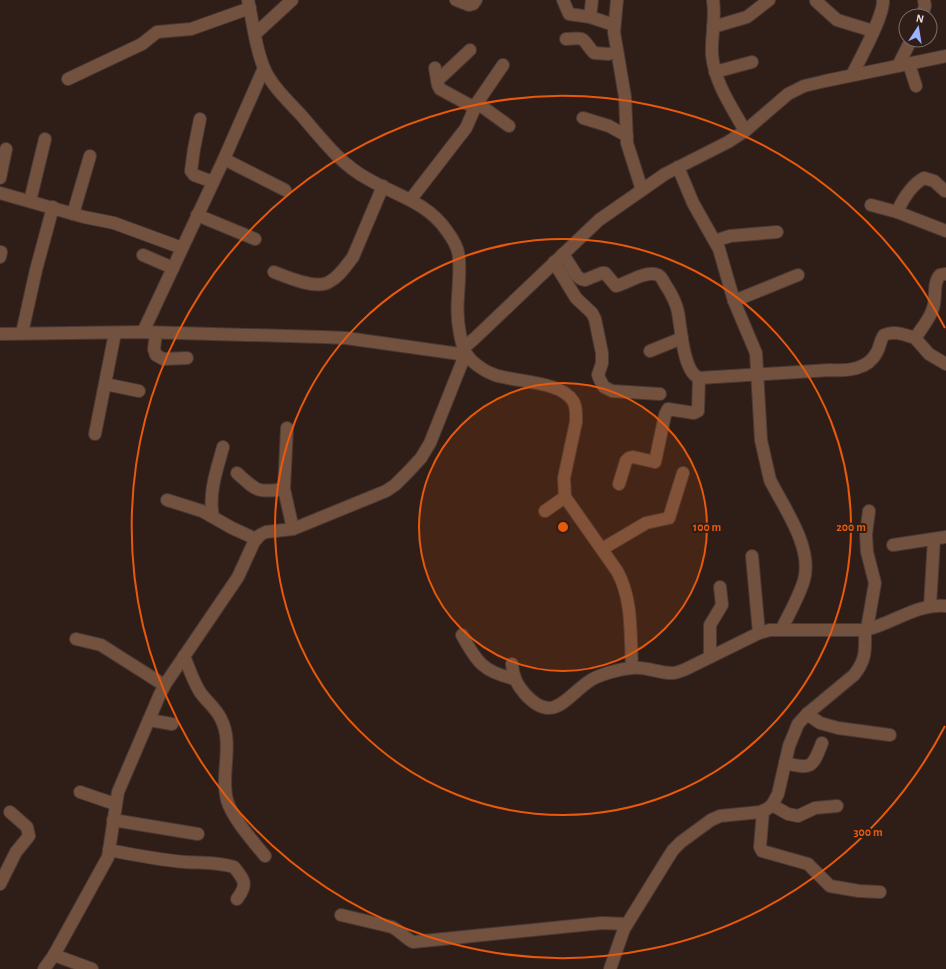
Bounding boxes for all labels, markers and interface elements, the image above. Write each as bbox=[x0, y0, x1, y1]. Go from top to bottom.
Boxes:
north arrow bbox=[898, 8, 938, 48]
text: N bbox=[915, 13, 925, 25]
centre of rings bbox=[556, 520, 570, 534]
text: 100 m bbox=[693, 521, 721, 533]
text: 200 m bbox=[836, 521, 866, 533]
text: 300 m bbox=[853, 826, 883, 838]

